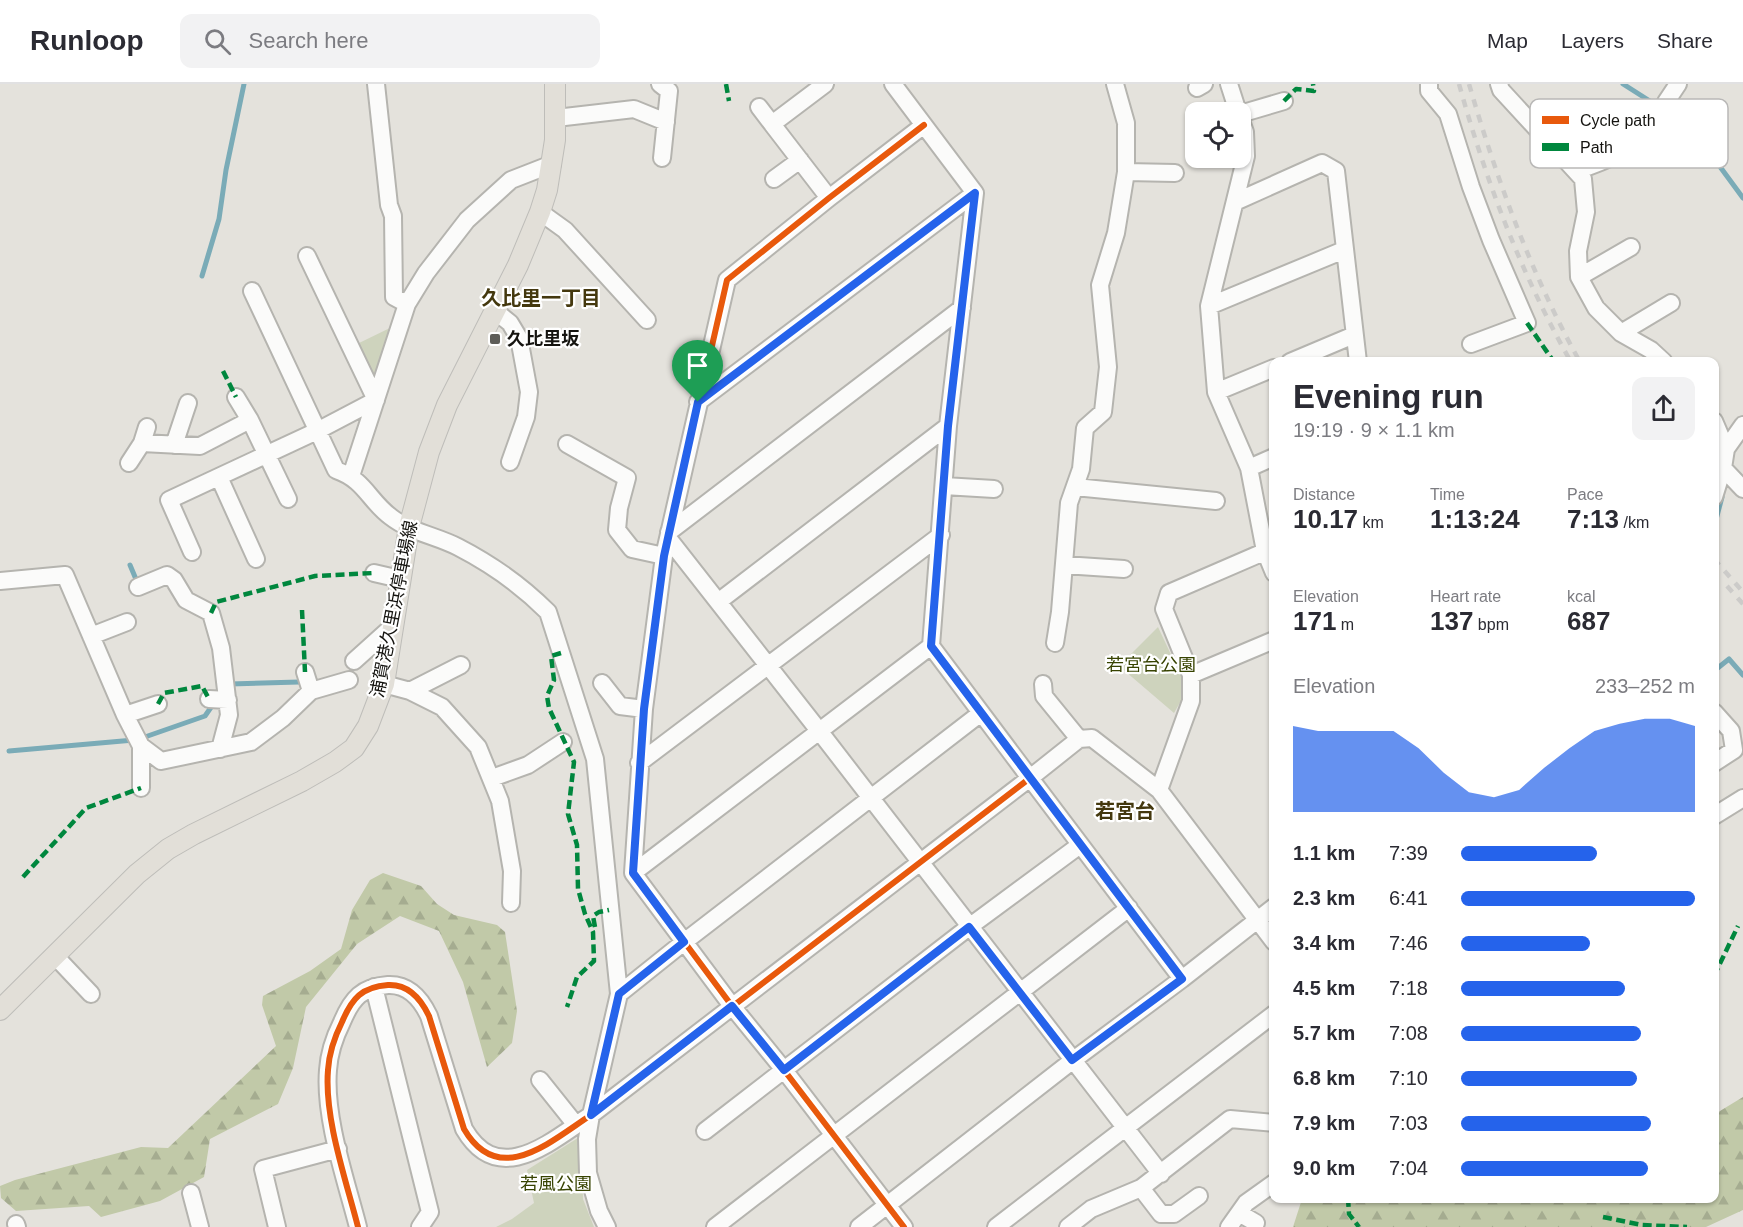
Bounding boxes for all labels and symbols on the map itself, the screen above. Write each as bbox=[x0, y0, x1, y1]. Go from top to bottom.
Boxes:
legend bbox=[1530, 99, 1728, 168]
text: Cycle path bbox=[1580, 112, 1656, 129]
text: Path bbox=[1580, 139, 1613, 156]
district label: 久比里一丁目 bbox=[481, 287, 601, 309]
place label: 久比里坂 bbox=[507, 329, 580, 349]
marker: 久比里坂 bbox=[488, 332, 502, 346]
pin bbox=[672, 340, 723, 402]
street label: 浦賀港久里浜停車場線 bbox=[367, 519, 421, 699]
park label: 若宮台公園 bbox=[1106, 655, 1196, 675]
district label: 若宮台 bbox=[1095, 800, 1155, 822]
park label: 若風公園 bbox=[520, 1174, 592, 1194]

